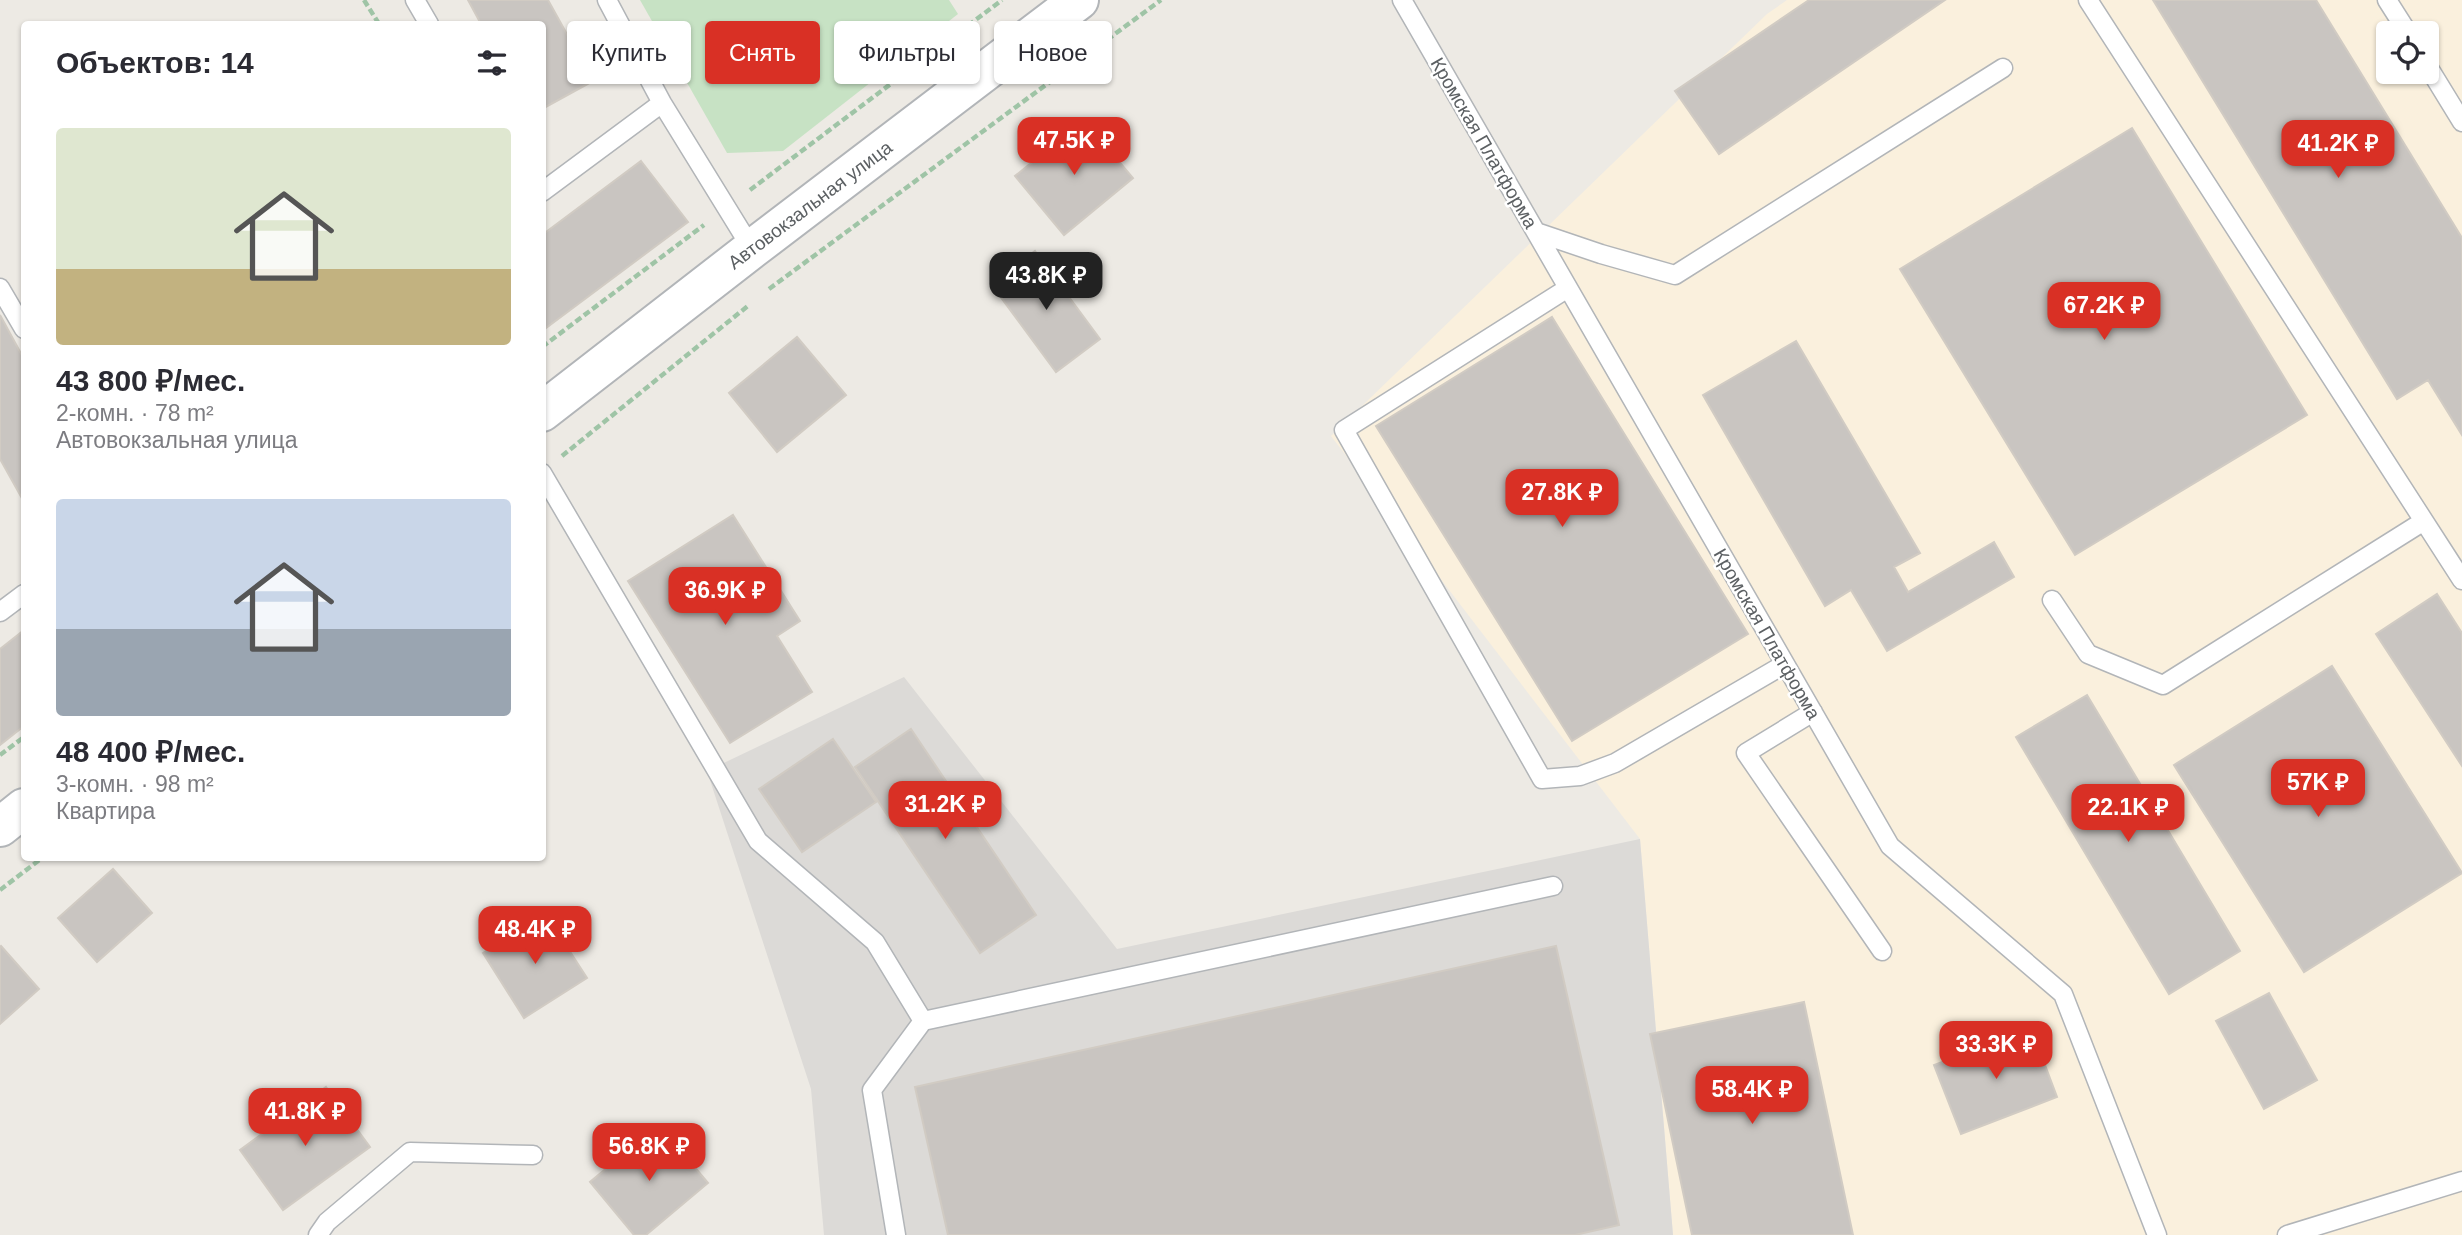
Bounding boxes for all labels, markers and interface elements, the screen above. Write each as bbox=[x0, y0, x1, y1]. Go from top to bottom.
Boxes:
chip: Купить bbox=[567, 21, 691, 84]
chip: Снять bbox=[705, 21, 820, 84]
chip: Фильтры bbox=[834, 21, 980, 84]
chip: Новое bbox=[994, 21, 1112, 84]
map controls bbox=[2376, 21, 2439, 84]
button: locate bbox=[2376, 21, 2439, 84]
icon: filters bbox=[473, 44, 511, 82]
text: Объектов: 14 bbox=[56, 46, 254, 79]
street label: Кромская Платформа bbox=[1427, 54, 1542, 232]
pin: 47.5K ₽ bbox=[1009, 118, 1139, 177]
pin: 41.2K ₽ bbox=[2273, 120, 2403, 180]
text: 47.5K ₽ bbox=[1033, 127, 1115, 153]
text: 41.2K ₽ bbox=[2297, 130, 2379, 156]
street label: Автовокзальная улица bbox=[724, 136, 896, 273]
icon: home bbox=[221, 173, 347, 299]
pin: 43.8K ₽ bbox=[981, 252, 1111, 312]
text: 43.8K ₽ bbox=[1005, 262, 1087, 288]
pin: 67.2K ₽ bbox=[2039, 282, 2169, 342]
text: 67.2K ₽ bbox=[2063, 292, 2145, 318]
text: 43 800 ₽/мес. bbox=[56, 364, 245, 397]
text: 2-комн. · 78 m² bbox=[56, 400, 214, 426]
text: Автовокзальная улица bbox=[56, 427, 298, 453]
pin: 27.8K ₽ bbox=[1497, 470, 1627, 529]
text: 27.8K ₽ bbox=[1521, 479, 1603, 505]
icon: home bbox=[221, 544, 347, 670]
street label: Кромская Платформа bbox=[1710, 545, 1825, 723]
pin: 36.9K ₽ bbox=[660, 568, 790, 627]
text: 36.9K ₽ bbox=[684, 577, 766, 603]
text: 48 400 ₽/мес. bbox=[56, 735, 245, 768]
pin: 57K ₽ bbox=[2269, 760, 2367, 819]
text: 57K ₽ bbox=[2287, 769, 2349, 795]
text: 3-комн. · 98 m² bbox=[56, 771, 214, 797]
pin: 31.2K ₽ bbox=[880, 782, 1010, 841]
pin: 22.1K ₽ bbox=[2063, 784, 2193, 844]
text: 31.2K ₽ bbox=[904, 791, 986, 817]
text: 22.1K ₽ bbox=[2087, 794, 2169, 820]
text: Квартира bbox=[56, 798, 155, 824]
pin: 48.4K ₽ bbox=[470, 906, 600, 966]
text: 48.4K ₽ bbox=[494, 916, 576, 942]
pin: 33.3K ₽ bbox=[1931, 1021, 2061, 1081]
text: 33.3K ₽ bbox=[1955, 1031, 2037, 1057]
pin: 58.4K ₽ bbox=[1687, 1066, 1817, 1126]
text: 58.4K ₽ bbox=[1711, 1076, 1793, 1102]
pin: 41.8K ₽ bbox=[240, 1088, 370, 1148]
text: 41.8K ₽ bbox=[264, 1098, 346, 1124]
pin: 56.8K ₽ bbox=[584, 1124, 714, 1183]
text: 56.8K ₽ bbox=[608, 1133, 690, 1159]

